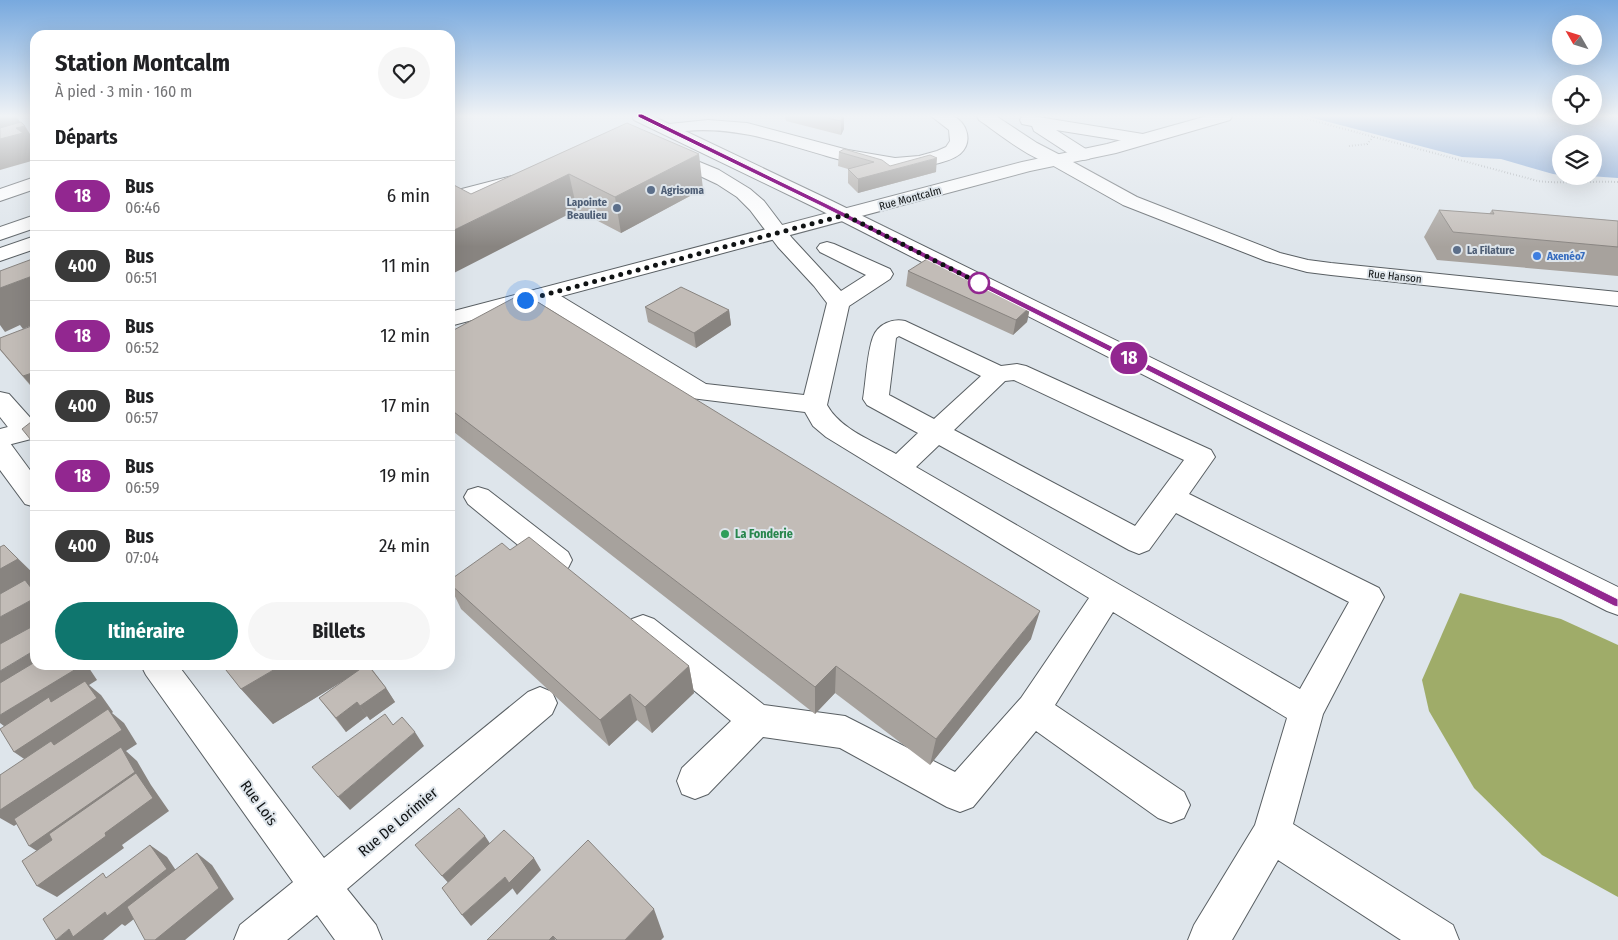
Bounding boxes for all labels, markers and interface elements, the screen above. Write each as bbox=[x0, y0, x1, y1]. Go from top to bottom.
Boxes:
north arrow bbox=[1552, 15, 1602, 65]
map controls bbox=[1552, 15, 1602, 185]
button: heart bbox=[378, 47, 430, 99]
text: Station Montcalm bbox=[55, 49, 230, 77]
button: locate bbox=[1552, 75, 1602, 125]
text: À pied · 3 min · 160 m bbox=[55, 82, 192, 101]
text: Départs bbox=[55, 126, 118, 149]
button: layers bbox=[1552, 135, 1602, 185]
text: Bus bbox=[125, 175, 154, 198]
text: 6 min bbox=[387, 184, 430, 207]
marker: Agrisoma bbox=[645, 184, 657, 196]
place label: Agrisoma bbox=[660, 184, 704, 197]
street label: Rue Montcalm bbox=[878, 184, 943, 213]
text: 18 bbox=[74, 185, 91, 207]
place label: Lapointe Beaulieu bbox=[567, 196, 607, 222]
text: 06:46 bbox=[125, 198, 160, 217]
marker: Lapointe Beaulieu bbox=[611, 202, 623, 214]
marker: La Filature bbox=[1451, 244, 1463, 256]
place label: La Filature bbox=[1467, 244, 1515, 257]
text: Bus bbox=[125, 245, 154, 268]
marker: Axenéo7 bbox=[1531, 250, 1543, 262]
place label: Axenéo7 bbox=[1546, 250, 1585, 263]
text: 11 min bbox=[382, 254, 430, 277]
text: 400 bbox=[68, 255, 97, 277]
street label: Rue Hanson bbox=[1367, 267, 1422, 286]
text: 06:51 bbox=[125, 268, 158, 287]
unlabelled marker bbox=[968, 272, 990, 294]
your location bbox=[513, 288, 538, 313]
text: Bus bbox=[125, 315, 154, 338]
text: 12 min bbox=[380, 324, 430, 347]
text: 18 bbox=[74, 325, 91, 347]
text: 06:52 bbox=[125, 338, 159, 357]
line badge: 18 bbox=[1106, 342, 1152, 374]
text: 18 bbox=[1120, 347, 1138, 369]
text: Bus bbox=[125, 385, 154, 408]
text: 17 min bbox=[381, 394, 430, 417]
text: 400 bbox=[68, 395, 97, 417]
text: 06:57 bbox=[125, 408, 158, 427]
text: Bus bbox=[125, 455, 154, 478]
text: 19 min bbox=[379, 464, 430, 487]
text: 18 bbox=[74, 465, 91, 487]
text: 06:59 bbox=[125, 478, 160, 497]
text: Bus bbox=[125, 525, 154, 548]
place label: La Fonderie bbox=[735, 527, 793, 541]
marker: La Fonderie bbox=[719, 528, 731, 540]
text: 24 min bbox=[379, 534, 430, 557]
text: 400 bbox=[68, 535, 97, 557]
text: 07:04 bbox=[125, 548, 159, 567]
button: Itinéraire bbox=[55, 602, 238, 660]
button: Billets bbox=[248, 602, 430, 660]
street label: Rue Lois bbox=[237, 777, 281, 829]
street label: Rue De Lorimier bbox=[355, 783, 442, 860]

